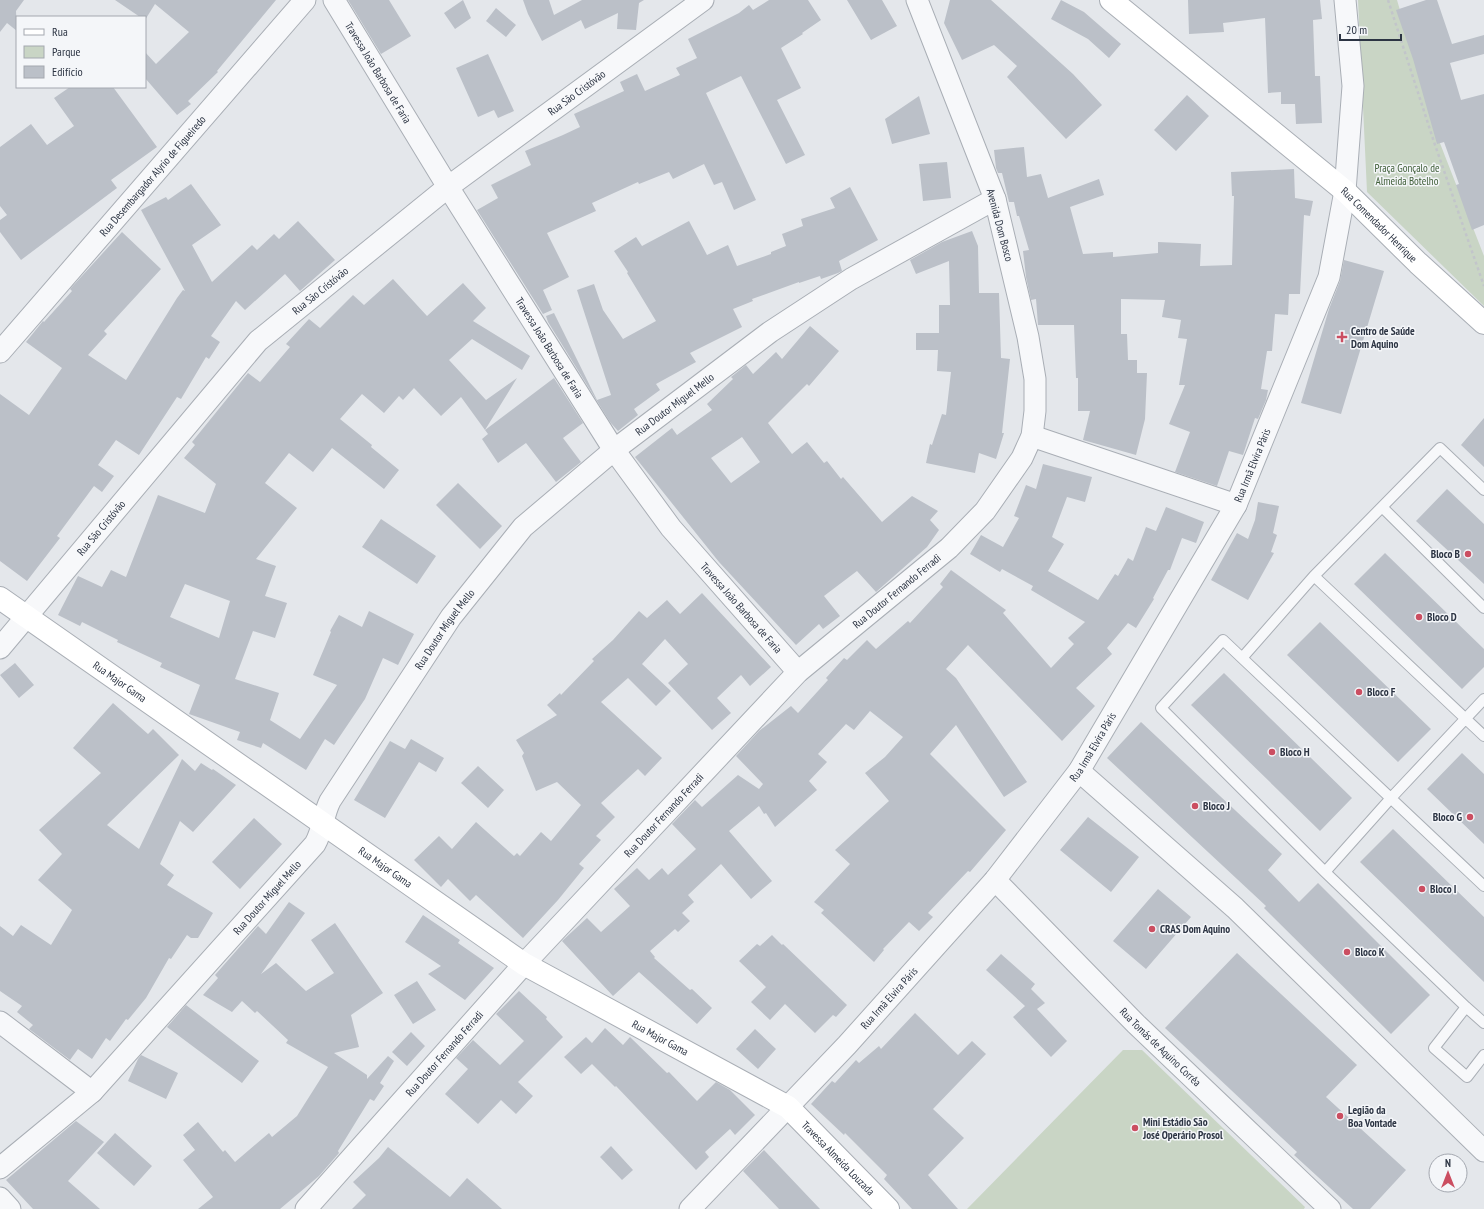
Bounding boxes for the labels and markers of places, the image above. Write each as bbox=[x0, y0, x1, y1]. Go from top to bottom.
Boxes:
place label: Centro de Saúde Dom Aquino bbox=[1351, 324, 1415, 351]
marker: Centro de Saúde Dom Aquino bbox=[1336, 331, 1348, 343]
place label: Bloco B bbox=[1431, 547, 1461, 561]
marker: Bloco B bbox=[1463, 549, 1473, 559]
place label: Bloco D bbox=[1427, 610, 1457, 624]
marker: Bloco D bbox=[1414, 612, 1424, 622]
place label: Bloco F bbox=[1367, 685, 1396, 699]
marker: Bloco F bbox=[1354, 687, 1364, 697]
place label: Bloco H bbox=[1280, 745, 1310, 759]
marker: Bloco H bbox=[1267, 747, 1277, 757]
place label: Bloco J bbox=[1203, 799, 1230, 813]
marker: Bloco J bbox=[1190, 801, 1200, 811]
place label: Bloco G bbox=[1433, 810, 1462, 824]
marker: Bloco G bbox=[1465, 812, 1475, 822]
place label: Bloco I bbox=[1430, 882, 1456, 896]
marker: Bloco I bbox=[1417, 884, 1427, 894]
place label: CRAS Dom Aquino bbox=[1160, 922, 1230, 936]
marker: CRAS Dom Aquino bbox=[1147, 924, 1157, 934]
place label: Bloco K bbox=[1355, 945, 1385, 959]
marker: Bloco K bbox=[1342, 947, 1352, 957]
place label: Legião da Boa Vontade bbox=[1348, 1103, 1397, 1130]
marker: Legião da Boa Vontade bbox=[1335, 1111, 1345, 1121]
place label: Mini Estádio São José Operário Prosol bbox=[1142, 1115, 1223, 1142]
marker: Mini Estádio São José Operário Prosol bbox=[1130, 1123, 1140, 1133]

